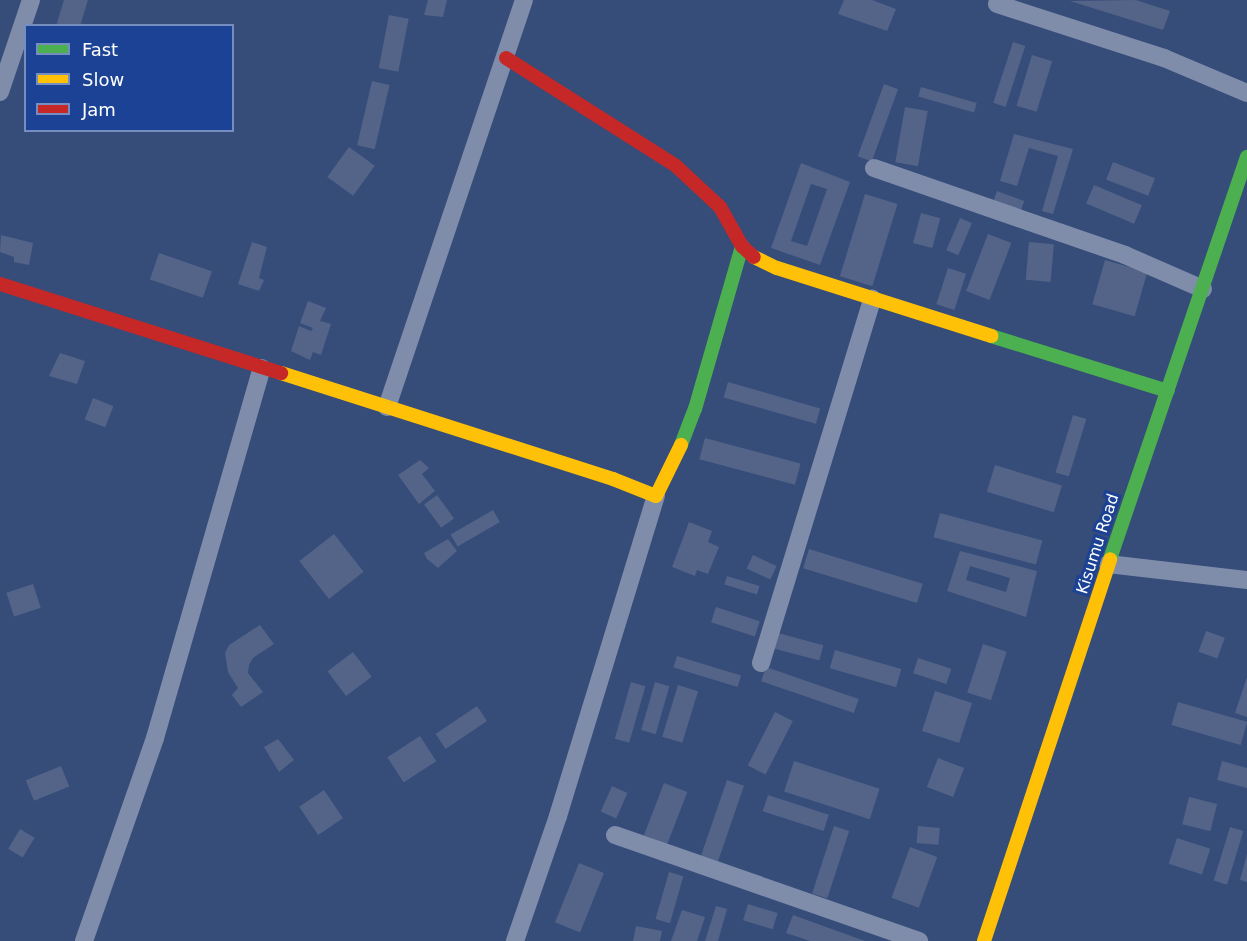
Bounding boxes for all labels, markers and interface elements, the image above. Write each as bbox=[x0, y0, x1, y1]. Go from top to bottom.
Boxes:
legend bbox=[24, 24, 234, 132]
text: Fast bbox=[82, 39, 118, 60]
text: Slow bbox=[82, 69, 124, 90]
text: Jam bbox=[82, 99, 116, 120]
street label: Kisumu Road bbox=[1073, 491, 1123, 597]

